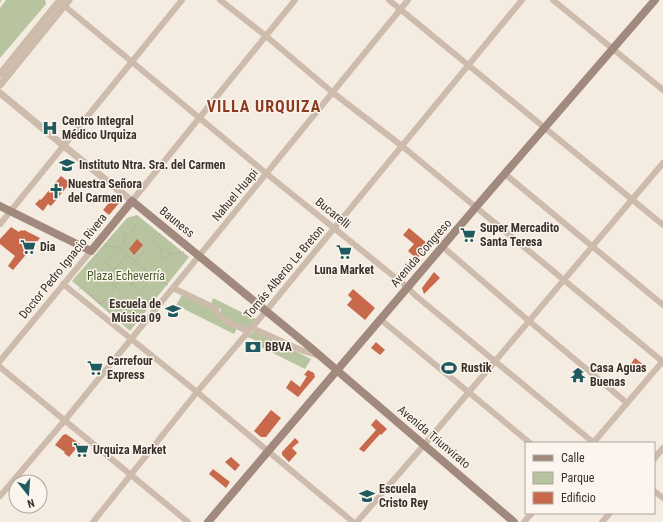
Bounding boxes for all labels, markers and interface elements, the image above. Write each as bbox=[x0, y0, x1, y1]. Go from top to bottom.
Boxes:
district label: VILLA URQUIZA bbox=[207, 97, 321, 116]
place label: Centro Integral Médico Urquiza bbox=[62, 114, 137, 142]
hospital icon: Centro Integral Médico Urquiza bbox=[41, 119, 59, 137]
school or university icon: Instituto Ntra. Sra. del Carmen bbox=[58, 156, 76, 174]
place label: Instituto Ntra. Sra. del Carmen bbox=[79, 158, 226, 172]
street label: Nahuel Huapi bbox=[209, 166, 261, 224]
place label: Nuestra Señora del Carmen bbox=[68, 177, 142, 205]
church icon: Nuestra Señora del Carmen bbox=[47, 182, 65, 200]
street label: Bucarelli bbox=[313, 195, 353, 231]
street label: Bauness bbox=[157, 204, 197, 240]
street label: Doctor Pedro Ignacio Rivera bbox=[16, 210, 110, 321]
street label: Avenida Congreso bbox=[388, 216, 454, 290]
place label: Super Mercadito Santa Teresa bbox=[480, 221, 559, 249]
street label: Tomás Alberto Le Breton bbox=[241, 222, 327, 321]
supermarket icon: Super Mercadito Santa Teresa bbox=[459, 226, 477, 244]
supermarket icon: Dia bbox=[19, 238, 37, 256]
place label: Dia bbox=[40, 240, 56, 254]
supermarket icon: Luna Market bbox=[335, 243, 353, 261]
place label: Luna Market bbox=[314, 263, 374, 277]
park label: Plaza Echeverría bbox=[87, 269, 165, 283]
place label: Escuela de Música 09 bbox=[109, 297, 161, 325]
school or university icon: Escuela de Música 09 bbox=[164, 302, 182, 320]
bank icon: BBVA bbox=[244, 338, 262, 356]
place label: BBVA bbox=[265, 340, 293, 354]
place label: Carrefour Express bbox=[107, 354, 153, 382]
supermarket icon: Carrefour Express bbox=[86, 359, 104, 377]
sports icon: Rustik bbox=[440, 359, 458, 377]
place label: Rustik bbox=[461, 361, 492, 375]
place label: Casa Aguas Buenas bbox=[590, 361, 647, 389]
temple icon: Casa Aguas Buenas bbox=[569, 366, 587, 384]
street label: Avenida Triunvirato bbox=[395, 403, 473, 471]
supermarket icon: Urquiza Market bbox=[72, 441, 90, 459]
legend bbox=[525, 442, 655, 514]
place label: Urquiza Market bbox=[93, 443, 167, 457]
text: Calle bbox=[561, 451, 585, 465]
text: Parque bbox=[561, 471, 595, 485]
north arrow bbox=[8, 474, 48, 514]
place label: Escuela Cristo Rey bbox=[379, 482, 429, 510]
school or university icon: Escuela Cristo Rey bbox=[358, 487, 376, 505]
text: Edificio bbox=[561, 491, 596, 505]
text: N bbox=[25, 496, 36, 510]

